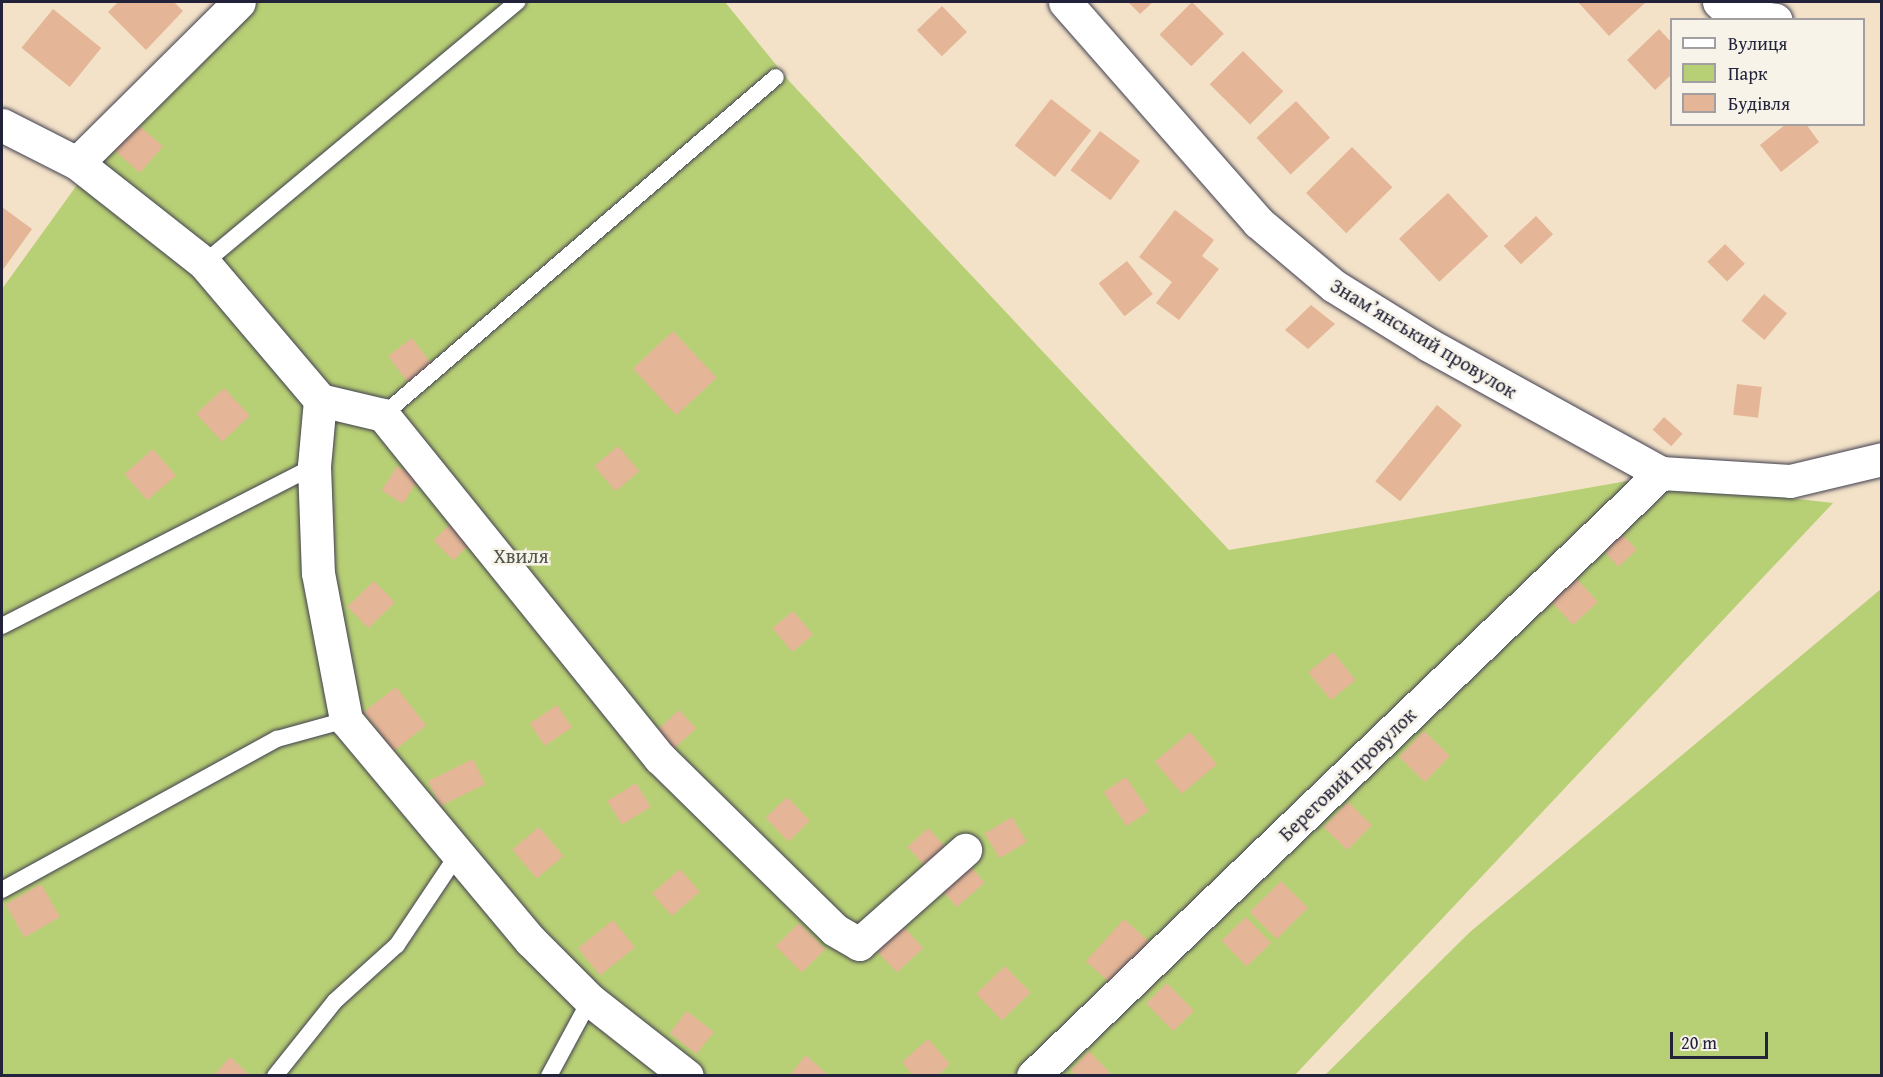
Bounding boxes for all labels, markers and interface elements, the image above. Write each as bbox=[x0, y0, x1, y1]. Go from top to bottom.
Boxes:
legend bbox=[1670, 18, 1865, 126]
text: Вулиця bbox=[1728, 30, 1787, 57]
text: Парк bbox=[1728, 60, 1767, 87]
text: Будівля bbox=[1728, 90, 1790, 117]
street label: Знамʼянський провулок bbox=[1327, 273, 1521, 403]
park label: Хвиля bbox=[493, 543, 549, 567]
street label: Береговий провулок bbox=[1273, 702, 1421, 846]
scale bar bbox=[1673, 1020, 1770, 1058]
text: 20 m bbox=[1681, 1029, 1717, 1056]

